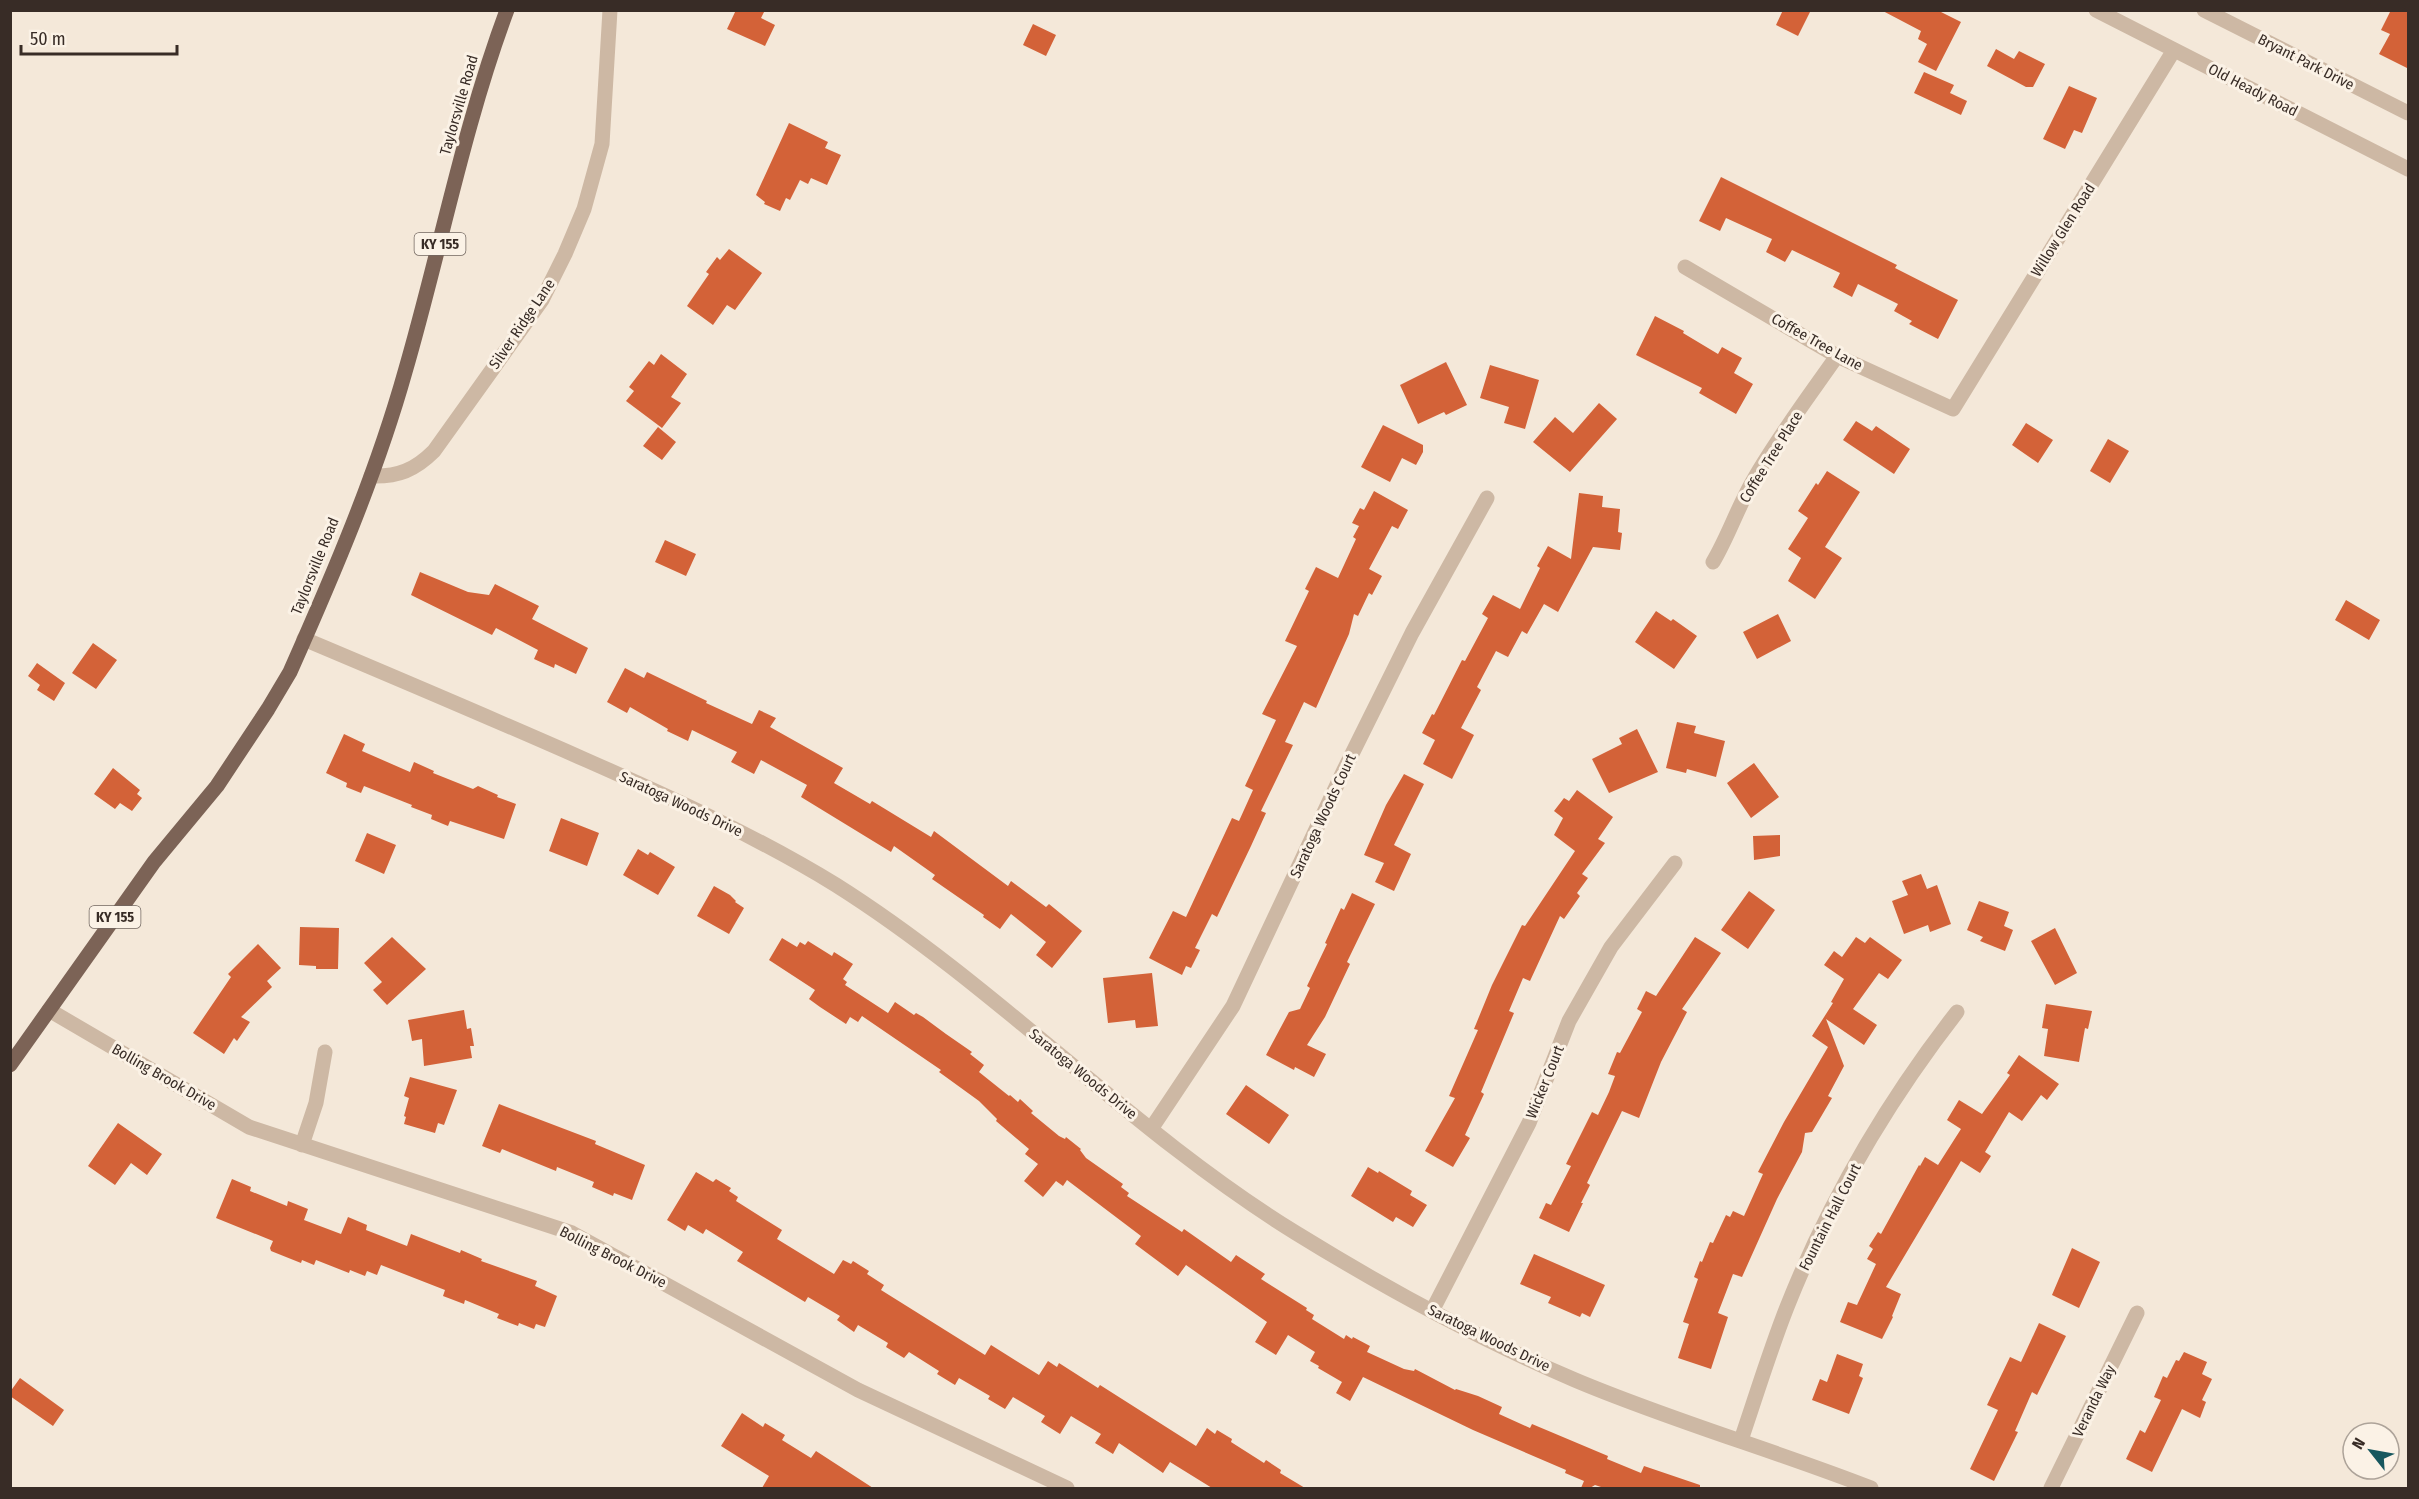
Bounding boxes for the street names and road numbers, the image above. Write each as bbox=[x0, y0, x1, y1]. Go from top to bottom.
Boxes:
street label: Bryant Park Drive bbox=[2255, 30, 2357, 94]
street label: Taylorsville Road bbox=[436, 53, 482, 157]
street label: Old Heady Road bbox=[2205, 60, 2301, 120]
street label: Willow Glen Road bbox=[2027, 180, 2099, 280]
road number: KY 155 bbox=[414, 233, 466, 255]
street label: Silver Ridge Lane bbox=[485, 276, 559, 372]
street label: Coffee Tree Lane bbox=[1768, 310, 1866, 374]
street label: Coffee Tree Place bbox=[1736, 408, 1806, 506]
street label: Taylorsville Road bbox=[287, 515, 343, 617]
street label: Saratoga Woods Court bbox=[1286, 751, 1360, 881]
street label: Saratoga Woods Drive bbox=[617, 768, 745, 840]
road number: KY 155 bbox=[90, 906, 140, 928]
street label: Saratoga Woods Drive bbox=[1025, 1025, 1141, 1123]
street label: Bolling Brook Drive bbox=[109, 1040, 219, 1114]
street label: Wicker Court bbox=[1522, 1043, 1568, 1121]
street label: Fountain Hall Court bbox=[1795, 1160, 1865, 1274]
street label: Bolling Brook Drive bbox=[557, 1222, 669, 1292]
street label: Saratoga Woods Drive bbox=[1425, 1301, 1553, 1375]
street label: Veranda Way bbox=[2069, 1362, 2119, 1440]

